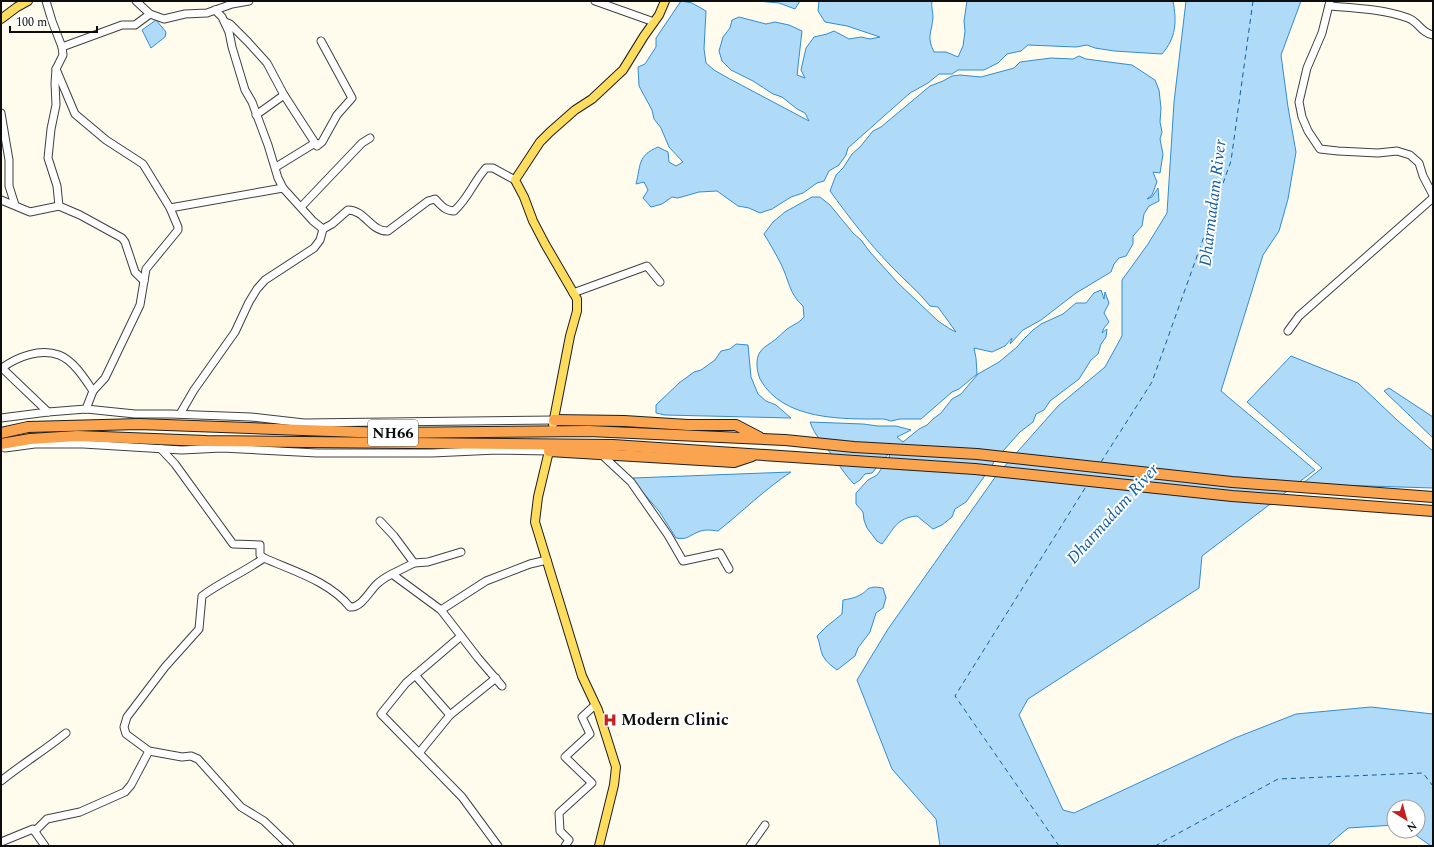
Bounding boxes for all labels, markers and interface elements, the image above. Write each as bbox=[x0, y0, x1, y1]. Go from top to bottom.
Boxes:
scale bar bbox=[10, 8, 97, 34]
text: 100 m bbox=[16, 13, 47, 32]
water label: Dharmadam River bbox=[1192, 138, 1234, 268]
road number: NH66 bbox=[368, 420, 418, 446]
water label: Dharmadam River bbox=[1061, 458, 1165, 570]
place label: Modern Clinic bbox=[621, 708, 729, 732]
hospital icon: Modern Clinic bbox=[602, 712, 618, 728]
north arrow bbox=[1386, 799, 1426, 839]
text: N bbox=[1403, 817, 1420, 836]

